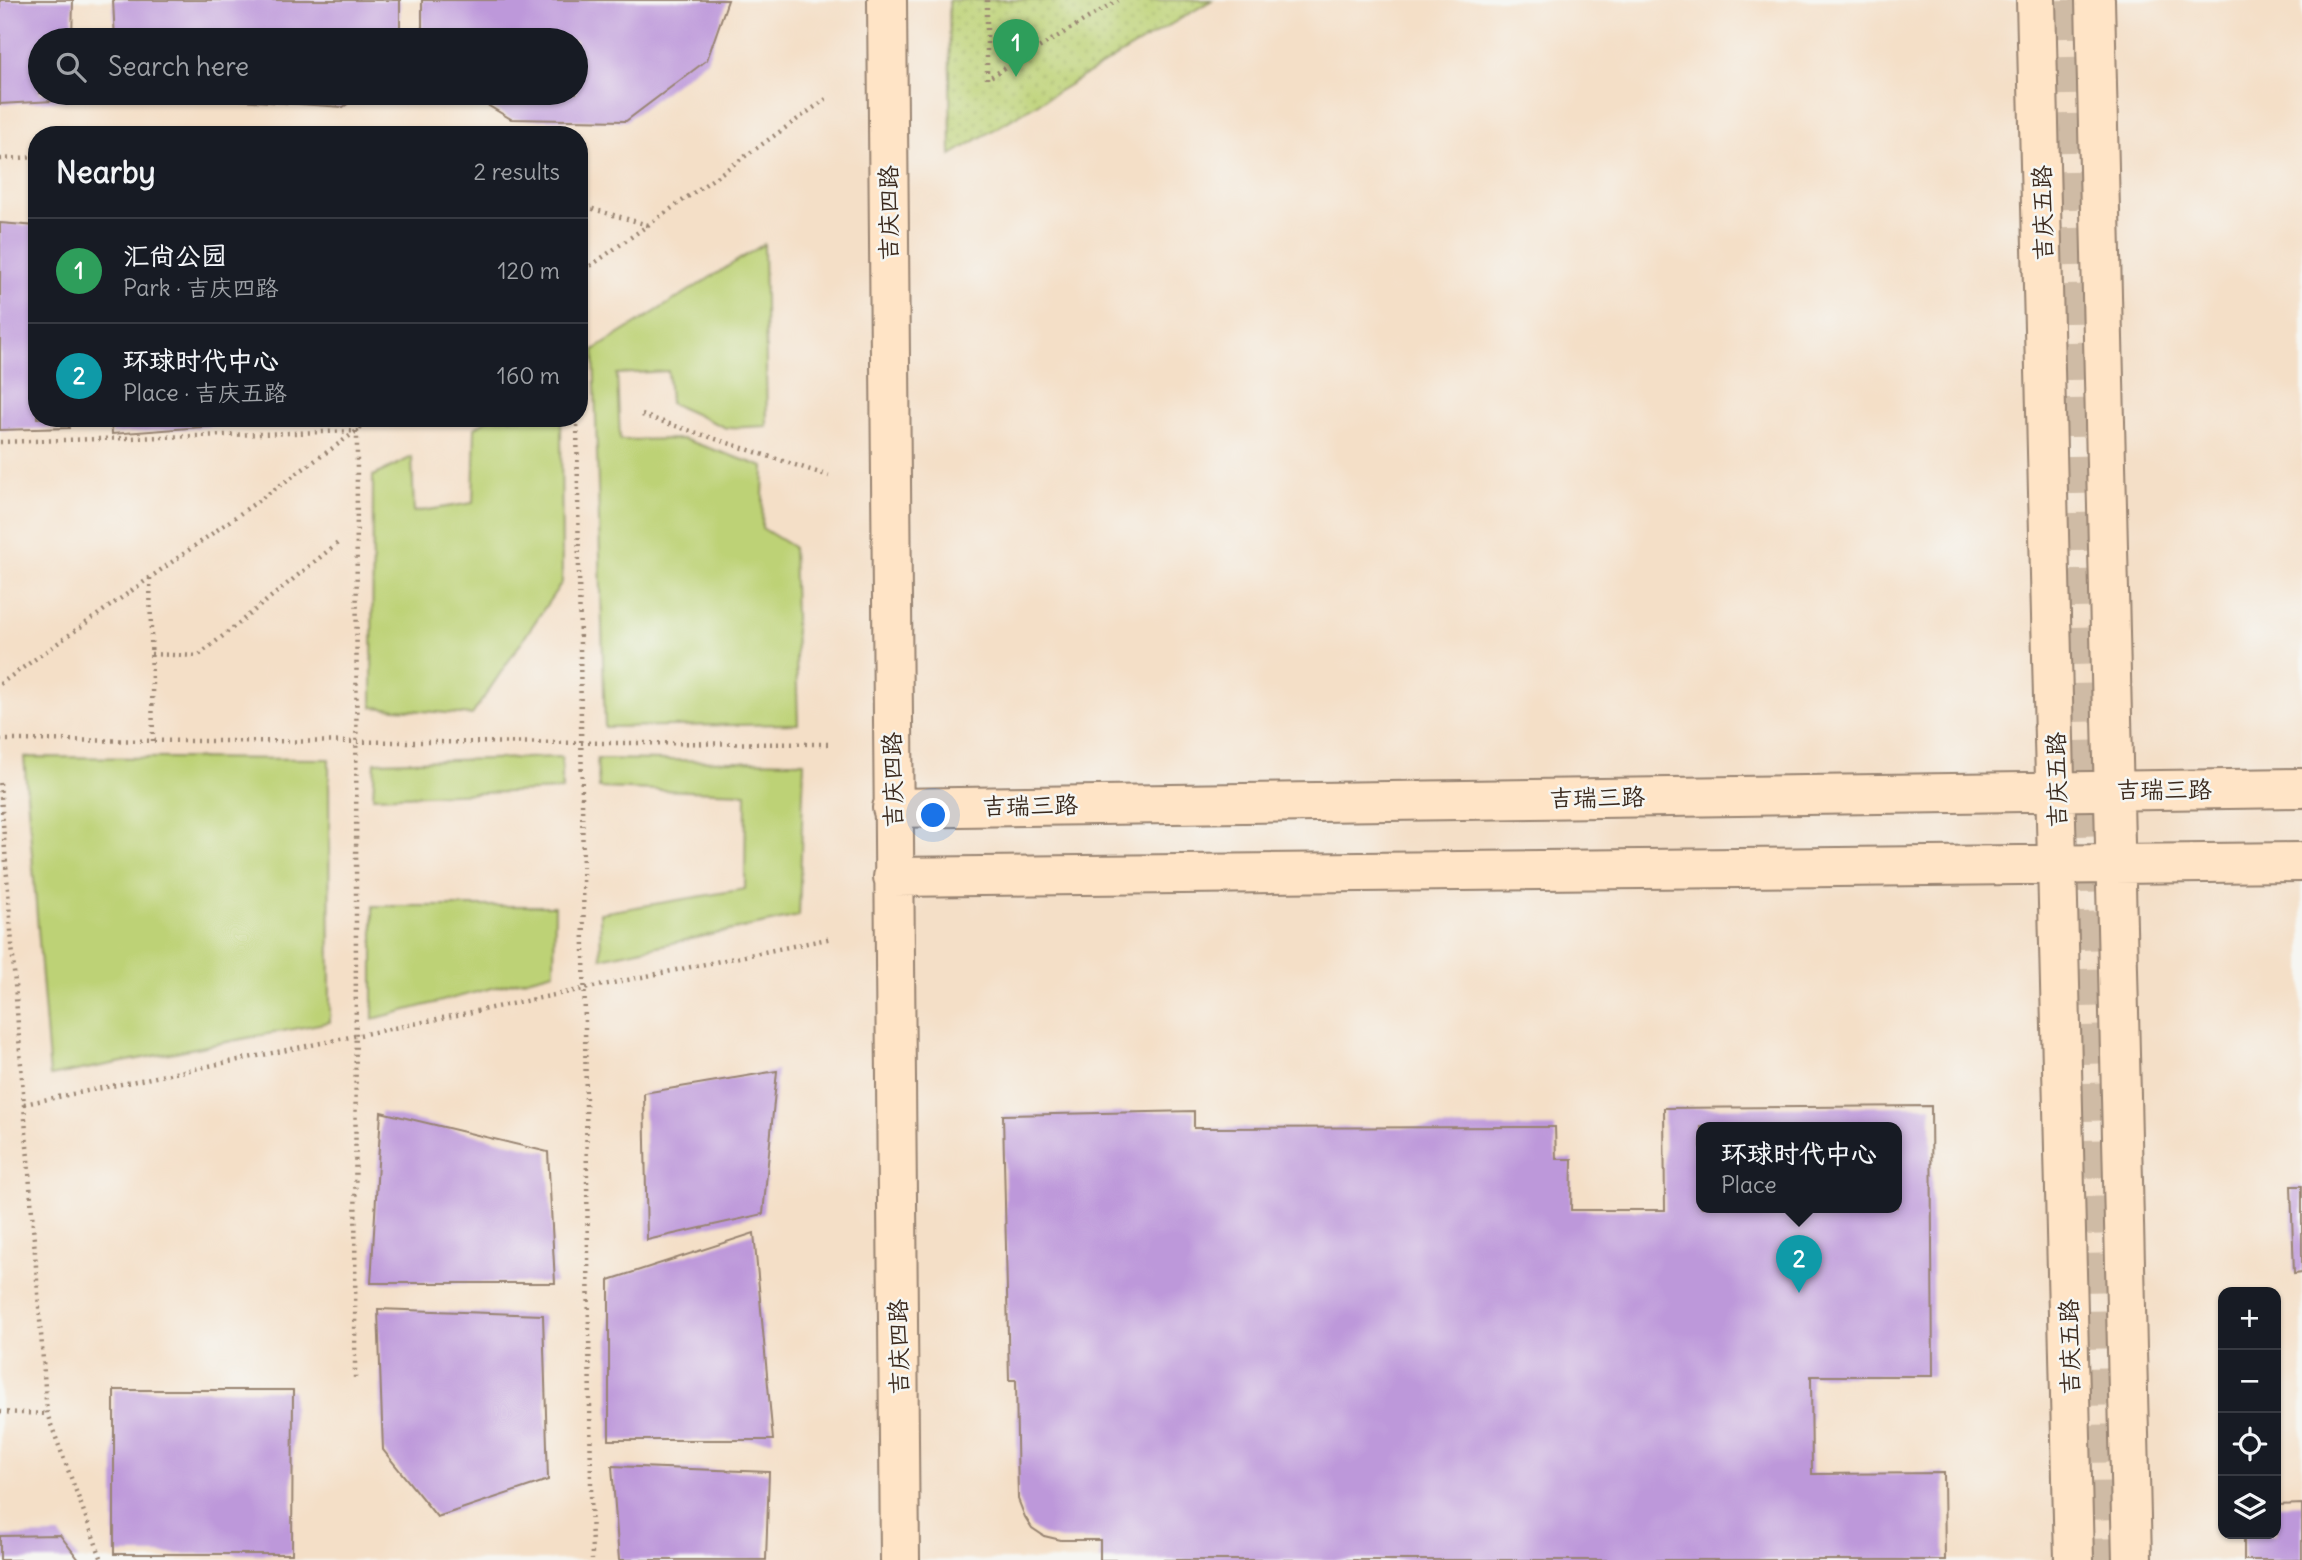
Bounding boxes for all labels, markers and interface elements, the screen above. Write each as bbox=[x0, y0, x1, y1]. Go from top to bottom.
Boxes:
pin: 1 bbox=[993, 19, 1039, 77]
search box bbox=[28, 28, 588, 105]
icon: search bbox=[52, 48, 90, 86]
text: Search here bbox=[108, 50, 249, 83]
text: Nearby bbox=[56, 153, 156, 191]
text: 2 results bbox=[474, 157, 560, 186]
street label: 吉庆四路 bbox=[873, 165, 903, 261]
street label: 吉庆五路 bbox=[2026, 165, 2058, 261]
text: 汇尚公园 bbox=[123, 239, 227, 272]
text: 1 bbox=[74, 256, 84, 285]
text: 120 m bbox=[497, 256, 560, 285]
text: Park · 吉庆四路 bbox=[123, 273, 279, 302]
text: 环球时代中心 bbox=[123, 344, 279, 377]
text: 2 bbox=[73, 361, 85, 390]
text: 160 m bbox=[497, 361, 560, 390]
text: Place · 吉庆五路 bbox=[123, 378, 287, 407]
street label: 吉庆四路 bbox=[876, 732, 908, 828]
street label: 吉庆五路 bbox=[2040, 732, 2072, 828]
street label: 吉瑞三路 bbox=[2116, 774, 2212, 804]
street label: 吉瑞三路 bbox=[1549, 781, 1645, 813]
street label: 吉瑞三路 bbox=[982, 789, 1078, 821]
your location bbox=[916, 798, 950, 832]
popup bbox=[1696, 1122, 1902, 1213]
text: 环球时代中心 bbox=[1721, 1137, 1877, 1170]
text: Place bbox=[1721, 1170, 1777, 1199]
pin: 2 bbox=[1776, 1235, 1822, 1293]
map controls bbox=[2218, 1287, 2281, 1539]
button: + bbox=[2218, 1287, 2281, 1350]
street label: 吉庆四路 bbox=[882, 1299, 914, 1395]
street label: 吉庆五路 bbox=[2053, 1299, 2085, 1395]
button: − bbox=[2218, 1350, 2281, 1413]
button: locate bbox=[2218, 1413, 2281, 1476]
button: layers bbox=[2218, 1476, 2281, 1539]

